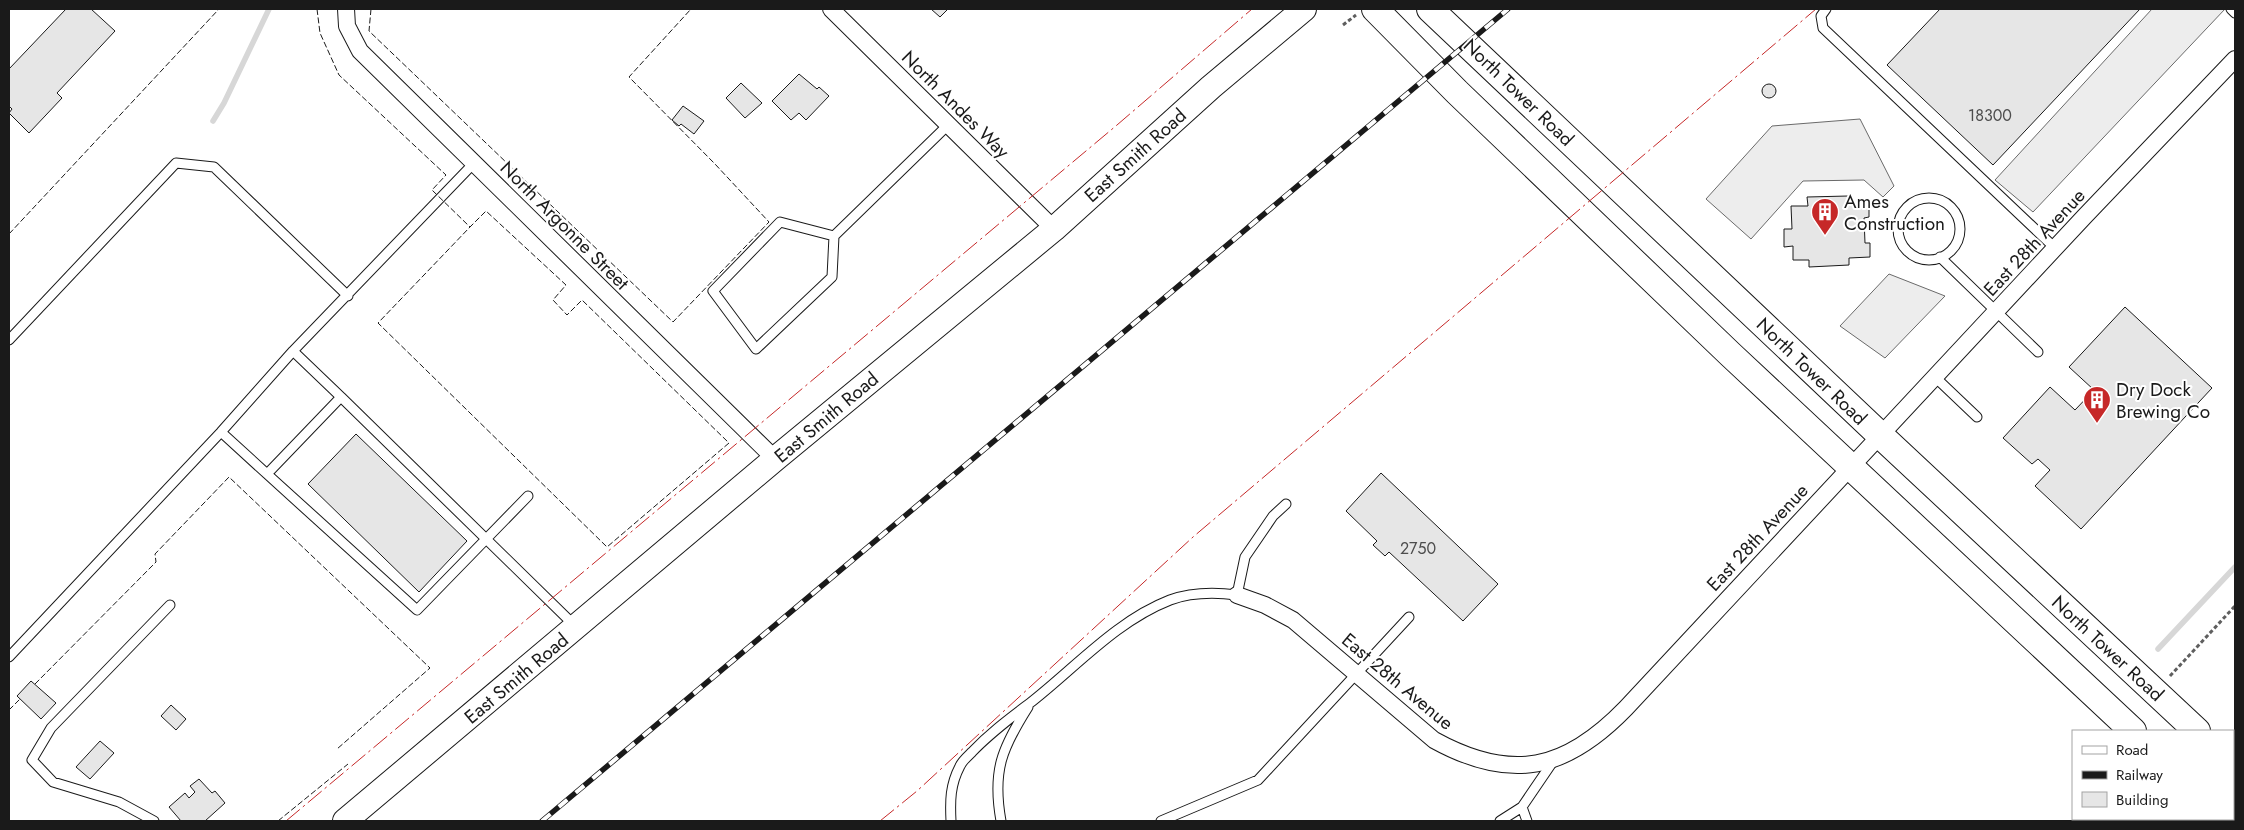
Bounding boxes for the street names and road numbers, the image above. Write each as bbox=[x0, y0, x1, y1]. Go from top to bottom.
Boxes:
street label: North Tower Road bbox=[1457, 32, 1580, 152]
street label: North Andes Way bbox=[896, 44, 1016, 165]
street label: East Smith Road bbox=[1078, 102, 1192, 209]
street label: North Argonne Street bbox=[494, 155, 636, 296]
street label: East 28th Avenue bbox=[1977, 182, 2091, 302]
street label: North Tower Road bbox=[1750, 311, 1873, 431]
street label: East Smith Road bbox=[768, 366, 884, 469]
street label: East 28th Avenue bbox=[1700, 477, 1814, 597]
street label: North Tower Road bbox=[2046, 589, 2170, 708]
street label: East Smith Road bbox=[458, 627, 574, 730]
street label: East 28th Avenue bbox=[1336, 627, 1459, 736]

